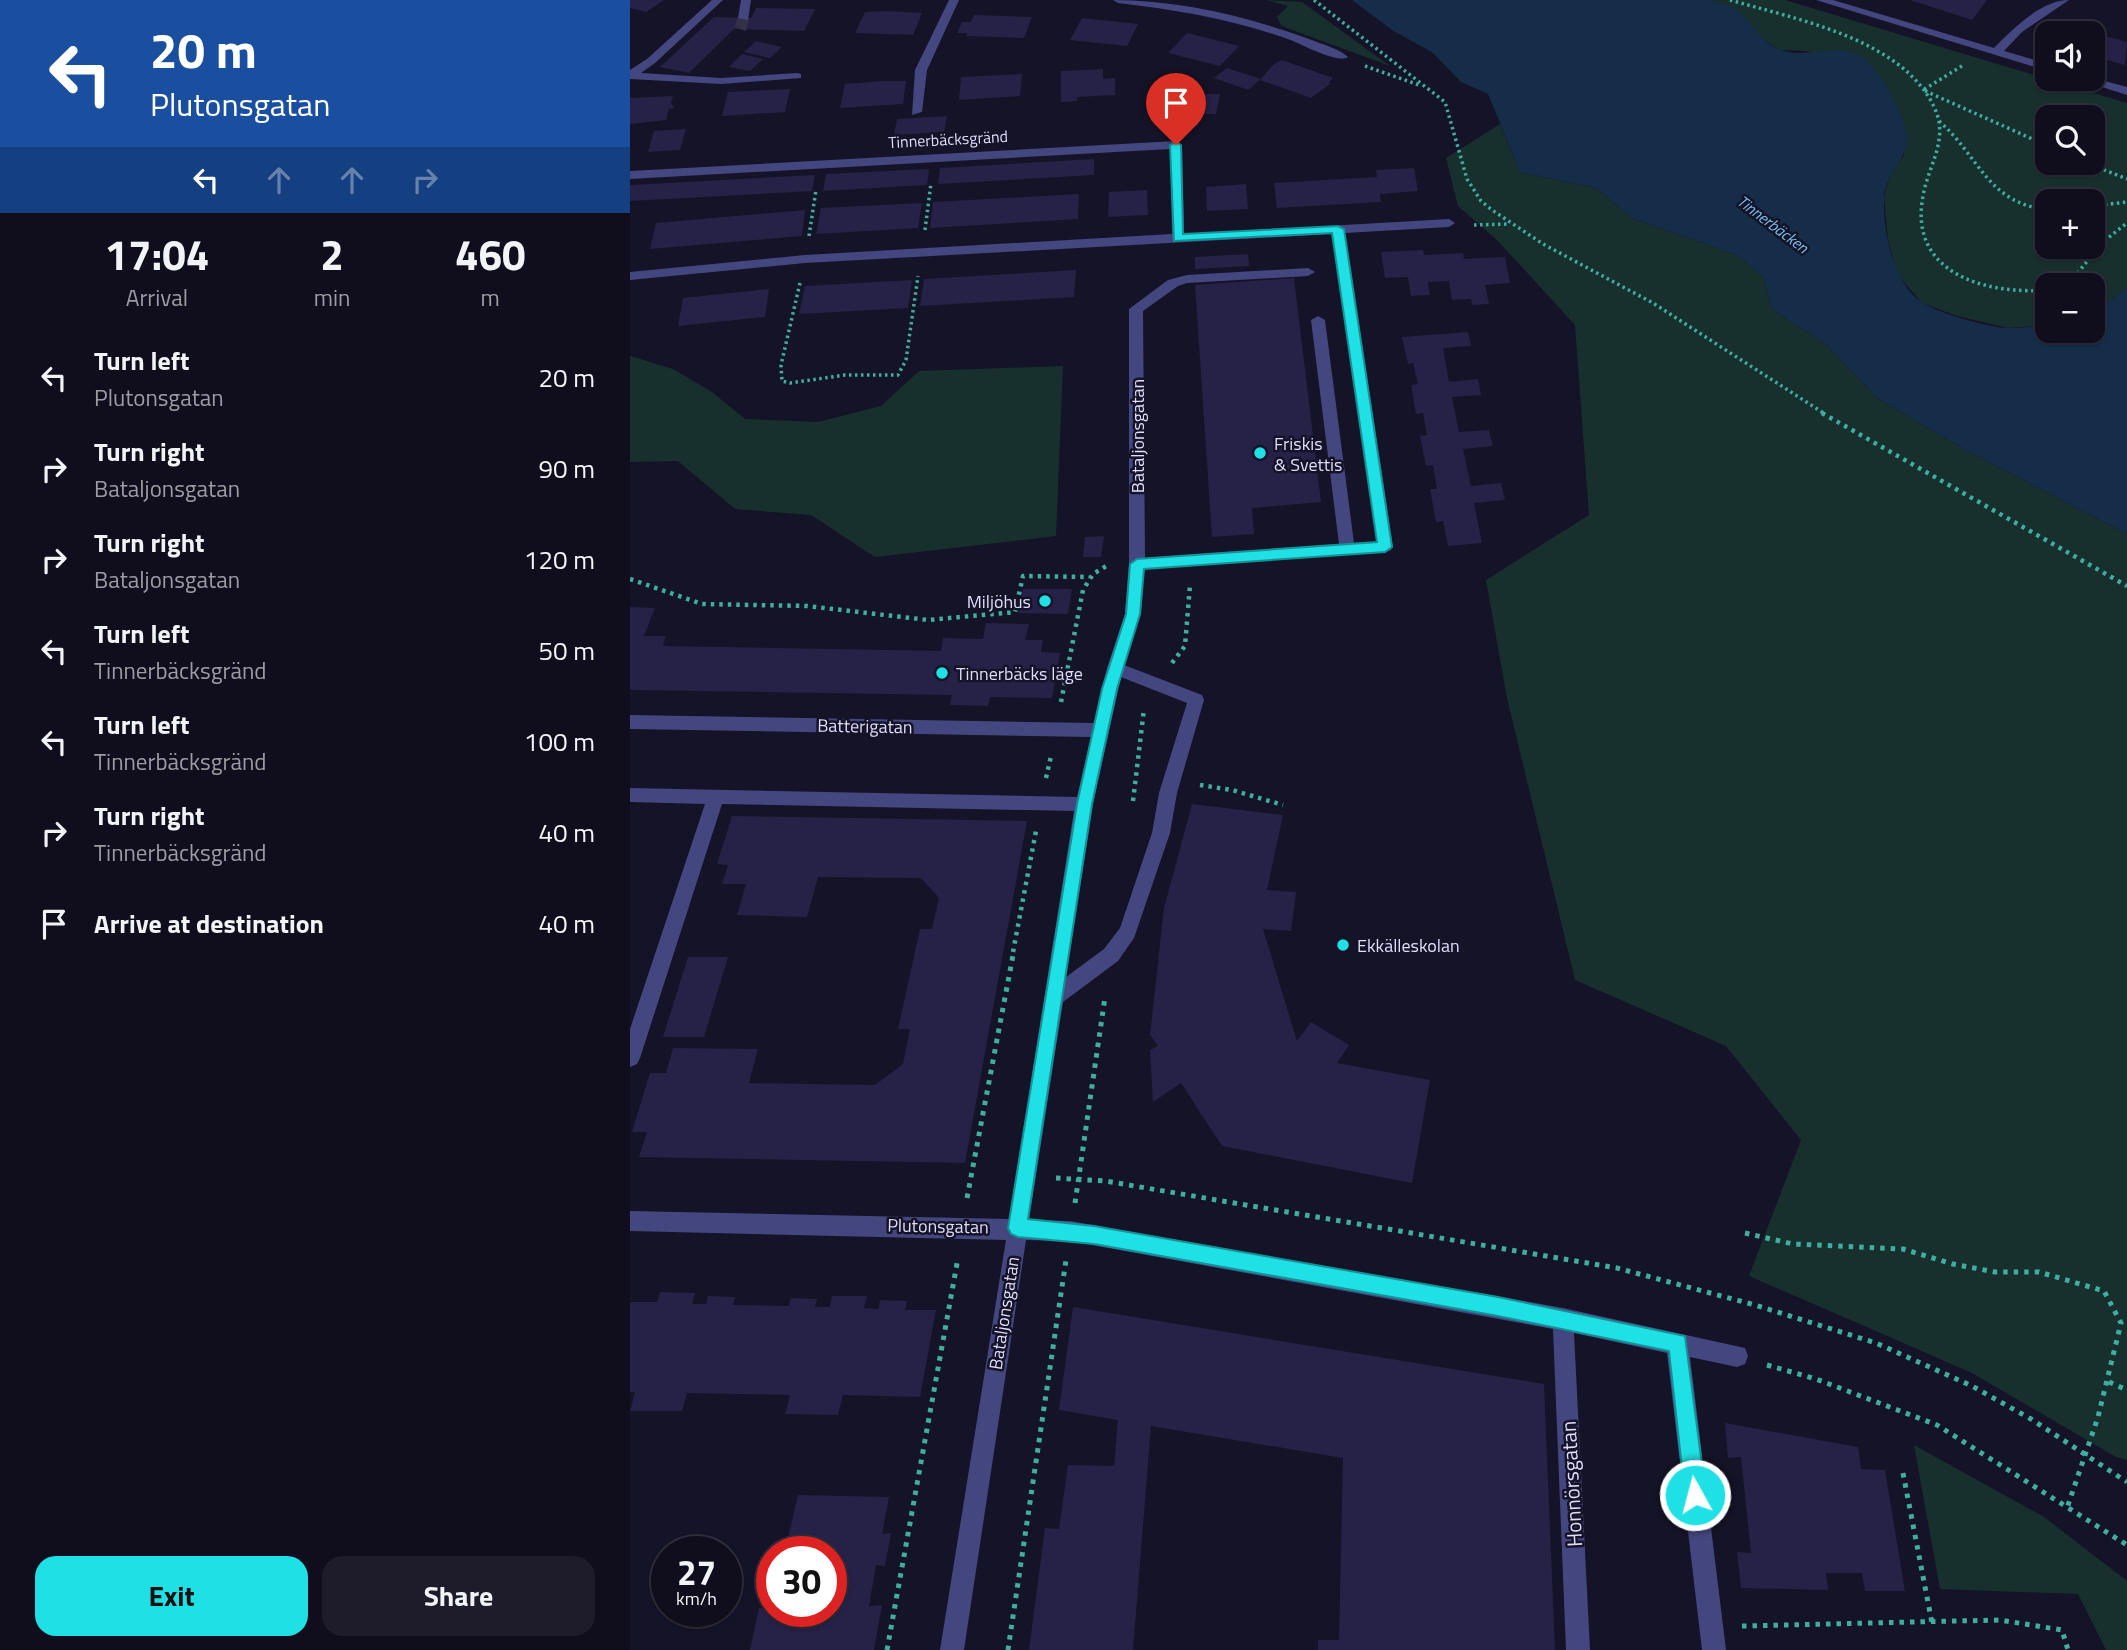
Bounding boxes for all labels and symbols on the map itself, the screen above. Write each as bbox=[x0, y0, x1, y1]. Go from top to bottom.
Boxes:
pin bbox=[1146, 73, 1206, 145]
street label: Tinnerbäcksgränd bbox=[887, 124, 1009, 154]
water label: Tinnerbäcken bbox=[1732, 189, 1815, 259]
street label: Bataljonsgatan bbox=[1124, 379, 1151, 493]
place label: Friskis & Svettis bbox=[1274, 430, 1342, 478]
marker: Friskis & Svettis bbox=[1252, 445, 1268, 461]
place label: Miljöhus bbox=[967, 588, 1031, 615]
marker: Miljöhus bbox=[1037, 593, 1053, 609]
place label: Tinnerbäcks läge bbox=[956, 660, 1083, 687]
marker: Tinnerbäcks läge bbox=[934, 665, 950, 681]
street label: Batterigatan bbox=[817, 712, 913, 740]
place label: Ekkälleskolan bbox=[1357, 932, 1460, 959]
marker: Ekkälleskolan bbox=[1335, 937, 1351, 953]
street label: Plutonsgatan bbox=[887, 1212, 989, 1240]
street label: Bataljonsgatan bbox=[982, 1254, 1026, 1372]
street label: Honnörsgatan bbox=[1552, 1420, 1590, 1548]
position arrow bbox=[1658, 1458, 1732, 1532]
speed limit sign: 30 bbox=[756, 1536, 847, 1627]

